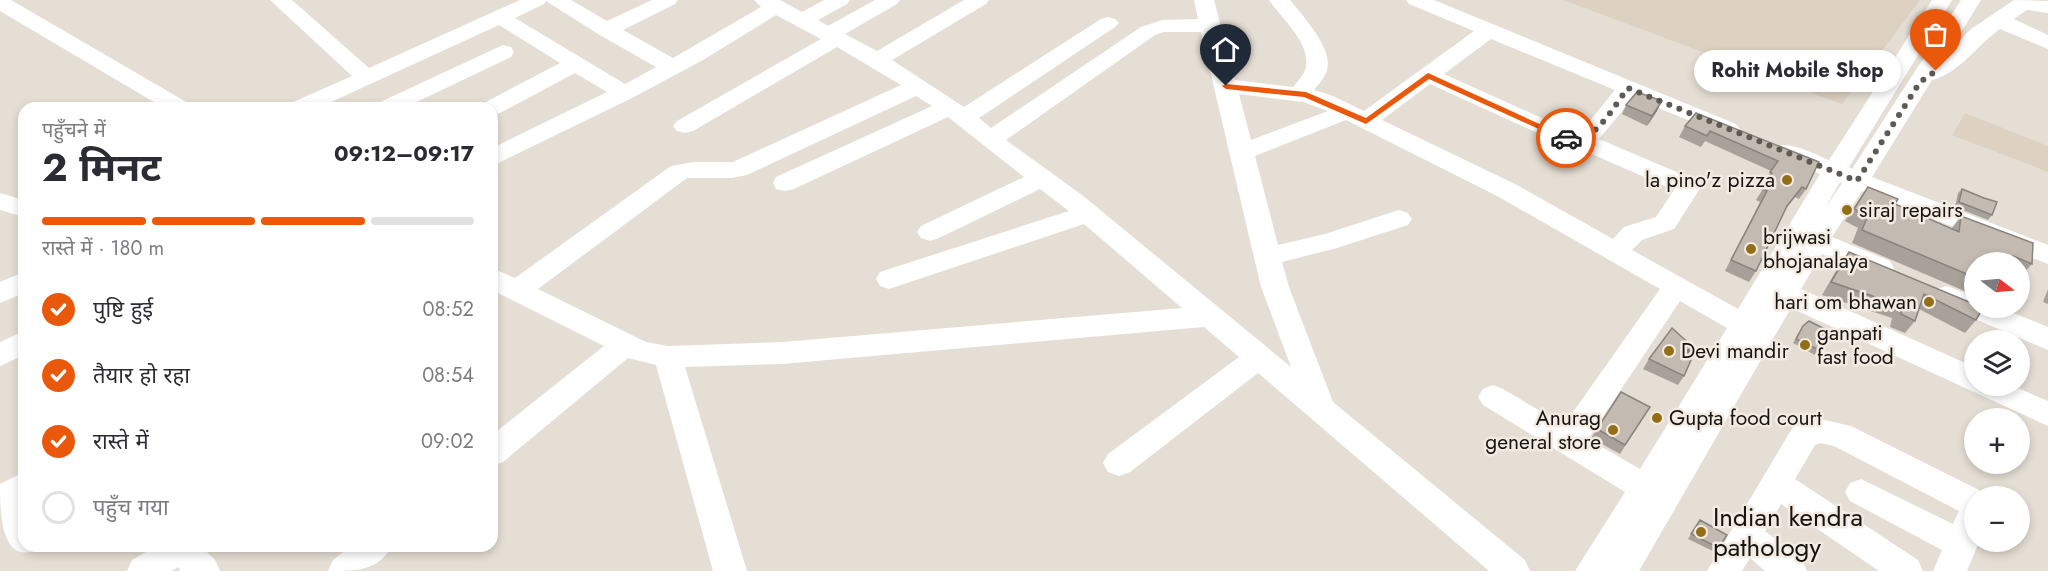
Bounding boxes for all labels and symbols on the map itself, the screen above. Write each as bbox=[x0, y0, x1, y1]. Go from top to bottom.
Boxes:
pin bbox=[1910, 9, 1961, 71]
pin bbox=[1200, 24, 1251, 86]
callout: Rohit Mobile Shop bbox=[1693, 50, 1900, 92]
courier bbox=[1536, 108, 1596, 168]
place label: la pino'z pizza bbox=[1645, 165, 1775, 195]
marker: la pino'z pizza bbox=[1780, 173, 1794, 187]
place label: siraj repairs bbox=[1859, 195, 1963, 225]
marker: siraj repairs bbox=[1840, 203, 1854, 217]
place label: brijwasi bhojanalaya bbox=[1763, 222, 1868, 276]
marker: brijwasi bhojanalaya bbox=[1744, 242, 1758, 256]
north arrow bbox=[1964, 252, 2030, 318]
place label: hari om bhawan bbox=[1774, 287, 1917, 317]
marker: hari om bhawan bbox=[1922, 295, 1936, 309]
place label: ganpati fast food bbox=[1817, 318, 1894, 372]
place label: Devi mandir bbox=[1681, 336, 1790, 366]
marker: ganpati fast food bbox=[1798, 338, 1812, 352]
marker: Devi mandir bbox=[1662, 344, 1676, 358]
place label: Anurag general store bbox=[1485, 403, 1601, 457]
place label: Gupta food court bbox=[1669, 403, 1822, 433]
marker: Gupta food court bbox=[1650, 411, 1664, 425]
marker: Anurag general store bbox=[1606, 423, 1620, 437]
place label: Indian kendra pathology bbox=[1713, 498, 1863, 566]
marker: Indian kendra pathology bbox=[1694, 525, 1708, 539]

